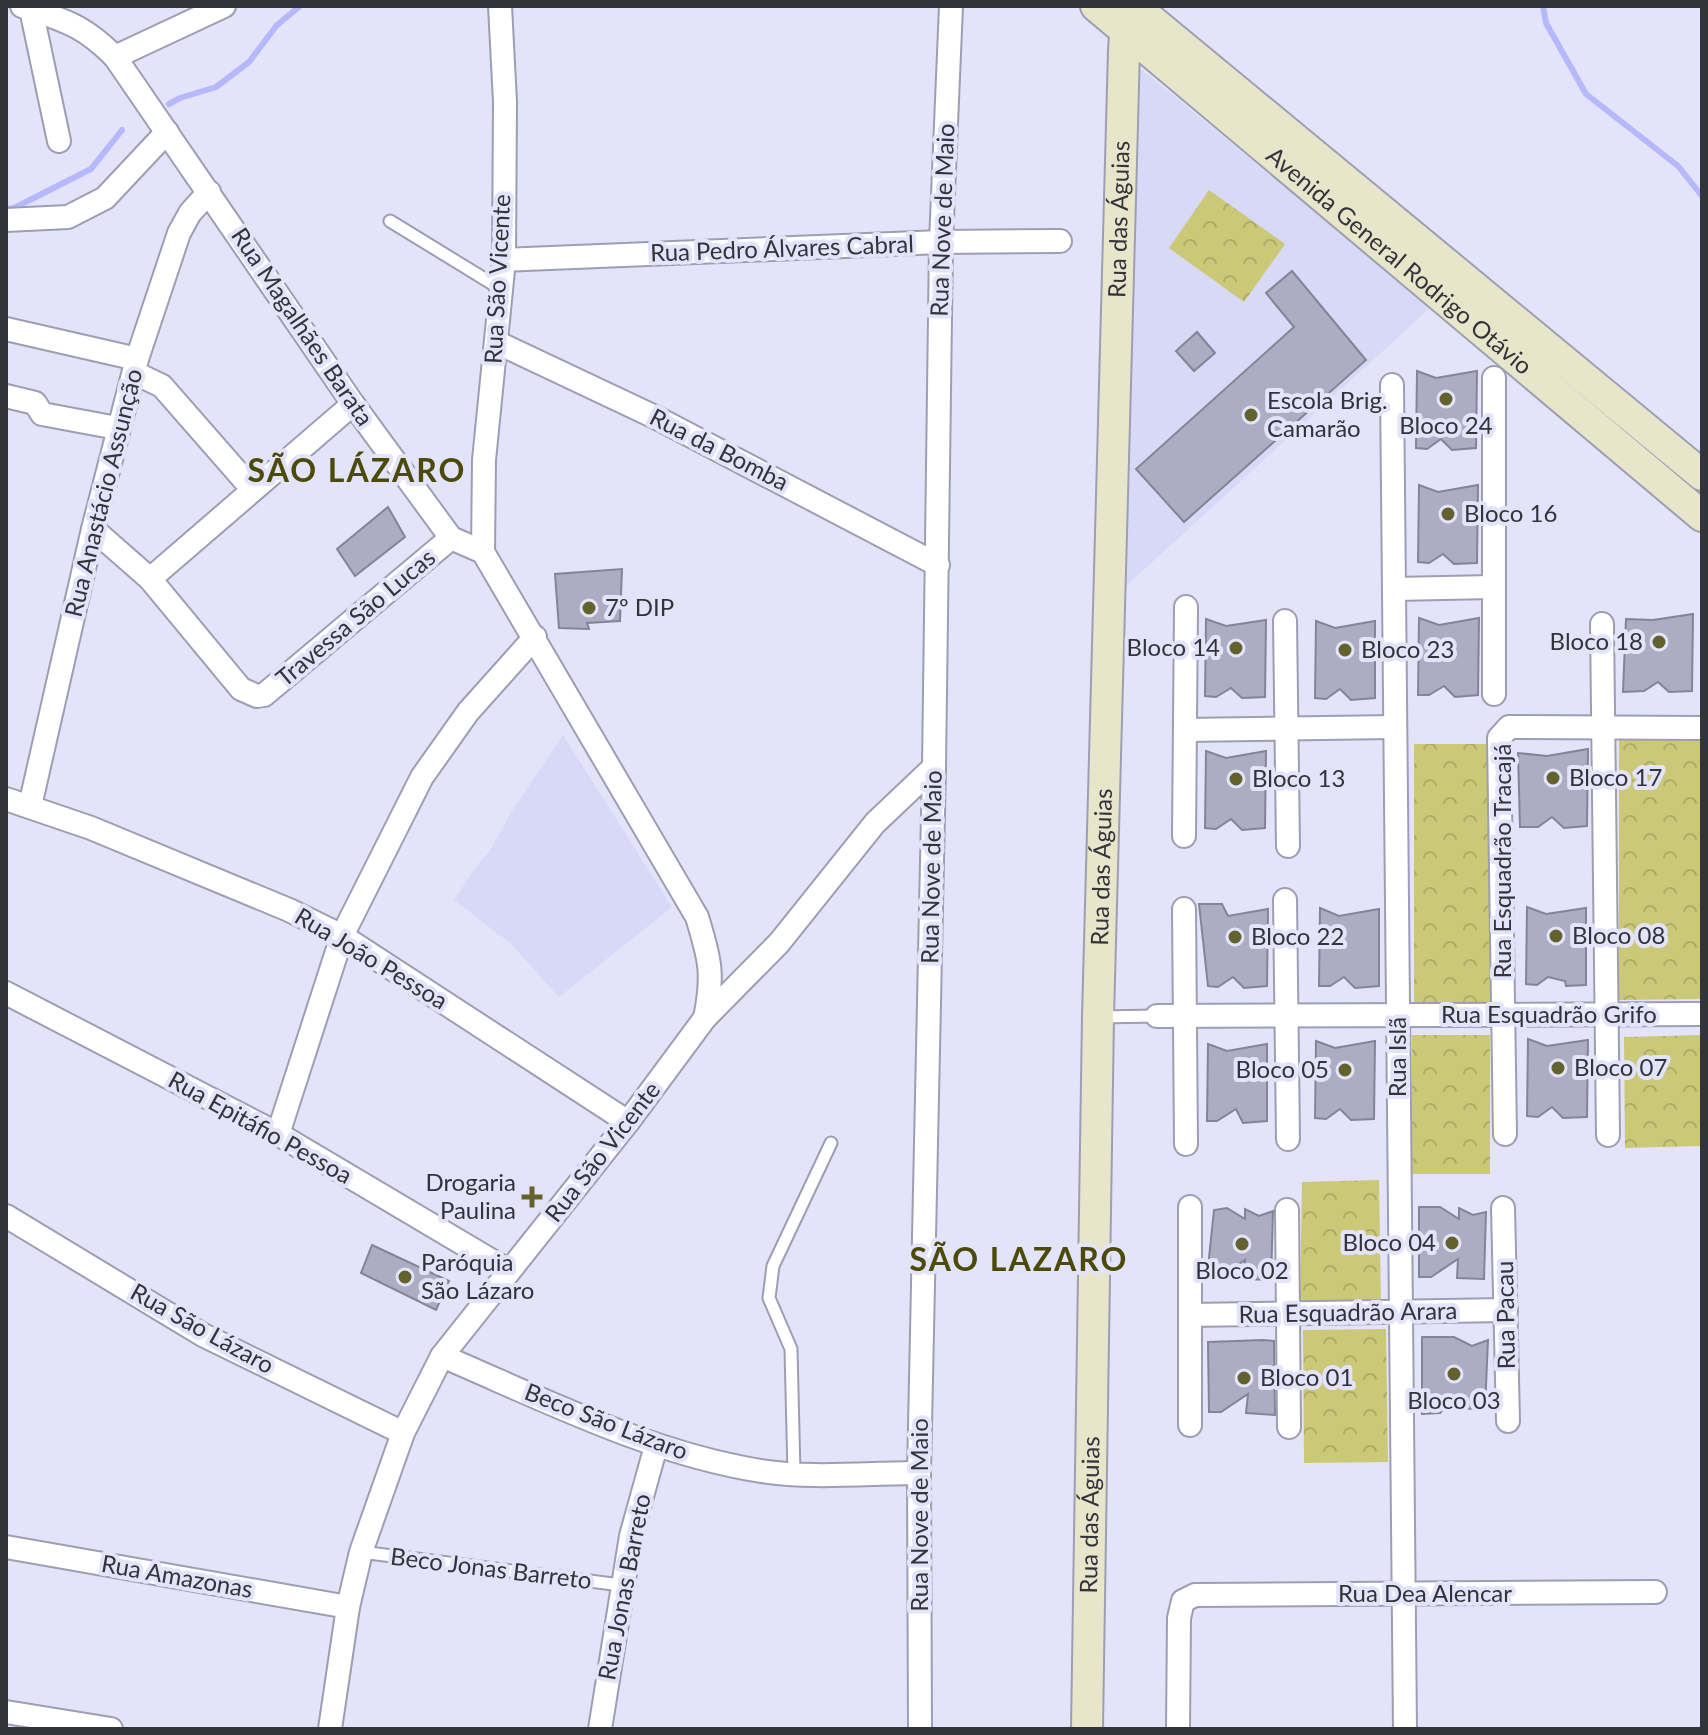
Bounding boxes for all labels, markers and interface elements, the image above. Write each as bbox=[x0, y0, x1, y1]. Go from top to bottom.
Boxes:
street label: Rua Nove de Maio bbox=[924, 123, 959, 317]
street label: Rua das Águias bbox=[1101, 140, 1135, 298]
street label: Avenida General Rodrigo Otávio bbox=[1261, 140, 1539, 380]
street label: Rua São Vicente bbox=[478, 193, 515, 365]
street label: Rua Magalhães Barata bbox=[226, 222, 380, 431]
street label: Rua Pedro Álvares Cabral bbox=[650, 228, 914, 267]
street label: Rua Anastácio Assunção bbox=[58, 366, 147, 620]
place label: Escola Brig. Camarão bbox=[1267, 385, 1388, 442]
marker: Bloco 24 bbox=[1437, 390, 1455, 408]
street label: Rua da Bomba bbox=[646, 401, 794, 496]
marker: Escola Brig. Camarão bbox=[1242, 406, 1260, 424]
place label: Bloco 24 bbox=[1399, 410, 1493, 439]
district label: SÃO LÁZARO bbox=[248, 450, 466, 489]
place label: Bloco 16 bbox=[1464, 498, 1557, 527]
marker: Bloco 16 bbox=[1439, 505, 1457, 523]
street label: Travessa São Lucas bbox=[270, 542, 440, 692]
place label: 7º DIP bbox=[605, 592, 674, 621]
marker: 7º DIP bbox=[580, 599, 598, 617]
place label: Bloco 18 bbox=[1550, 626, 1643, 655]
place label: Bloco 14 bbox=[1127, 632, 1220, 661]
marker: Bloco 18 bbox=[1650, 633, 1668, 651]
place label: Bloco 23 bbox=[1361, 634, 1454, 663]
marker: Bloco 14 bbox=[1227, 639, 1245, 657]
marker: Bloco 23 bbox=[1336, 641, 1354, 659]
street label: Rua Esquadrão Tracajá bbox=[1487, 744, 1516, 978]
place label: Bloco 17 bbox=[1569, 762, 1662, 791]
place label: Bloco 13 bbox=[1252, 763, 1345, 792]
marker: Bloco 17 bbox=[1544, 769, 1562, 787]
street label: Rua Nove de Maio bbox=[914, 770, 947, 964]
marker: Bloco 13 bbox=[1227, 770, 1245, 788]
street label: Rua das Águias bbox=[1084, 788, 1117, 946]
street label: Rua João Pessoa bbox=[290, 901, 453, 1015]
place label: Bloco 08 bbox=[1572, 920, 1665, 949]
place label: Bloco 22 bbox=[1251, 921, 1344, 950]
marker: Bloco 08 bbox=[1547, 927, 1565, 945]
marker: Bloco 22 bbox=[1226, 928, 1244, 946]
street label: Rua Esquadrão Grifo bbox=[1441, 999, 1657, 1028]
street label: Rua Islã bbox=[1382, 1017, 1411, 1097]
place label: Bloco 07 bbox=[1574, 1052, 1667, 1081]
place label: Bloco 05 bbox=[1236, 1054, 1329, 1083]
marker: Bloco 07 bbox=[1549, 1059, 1567, 1077]
marker: Bloco 05 bbox=[1336, 1061, 1354, 1079]
street label: Rua Epitáfio Pessoa bbox=[164, 1064, 358, 1189]
street label: Rua São Vicente bbox=[538, 1075, 666, 1227]
place label: Drogaria Paulina bbox=[425, 1167, 516, 1224]
marker: Drogaria Paulina bbox=[523, 1188, 541, 1206]
place label: Bloco 04 bbox=[1343, 1227, 1436, 1256]
marker: Bloco 04 bbox=[1443, 1234, 1461, 1252]
marker: Bloco 02 bbox=[1233, 1235, 1251, 1253]
district label: SÃO LAZARO bbox=[910, 1239, 1128, 1278]
place label: Paróquia São Lázaro bbox=[421, 1247, 534, 1304]
place label: Bloco 02 bbox=[1195, 1255, 1289, 1284]
street label: Rua Pacau bbox=[1489, 1260, 1520, 1370]
marker: Paróquia São Lázaro bbox=[396, 1268, 414, 1286]
street label: Rua São Lázaro bbox=[126, 1276, 279, 1379]
street label: Rua Esquadrão Arara bbox=[1238, 1295, 1458, 1328]
place label: Bloco 01 bbox=[1260, 1362, 1353, 1391]
marker: Bloco 03 bbox=[1445, 1365, 1463, 1383]
marker: Bloco 01 bbox=[1235, 1369, 1253, 1387]
street label: Beco São Lázaro bbox=[521, 1376, 692, 1465]
place label: Bloco 03 bbox=[1407, 1385, 1501, 1414]
street label: Rua Nove de Maio bbox=[904, 1418, 933, 1612]
street label: Rua das Águias bbox=[1073, 1436, 1105, 1594]
street label: Rua Jonas Barreto bbox=[591, 1491, 656, 1682]
street label: Beco Jonas Barreto bbox=[389, 1541, 593, 1594]
street label: Rua Amazonas bbox=[99, 1548, 255, 1603]
street label: Rua Dea Alencar bbox=[1338, 1578, 1512, 1607]

